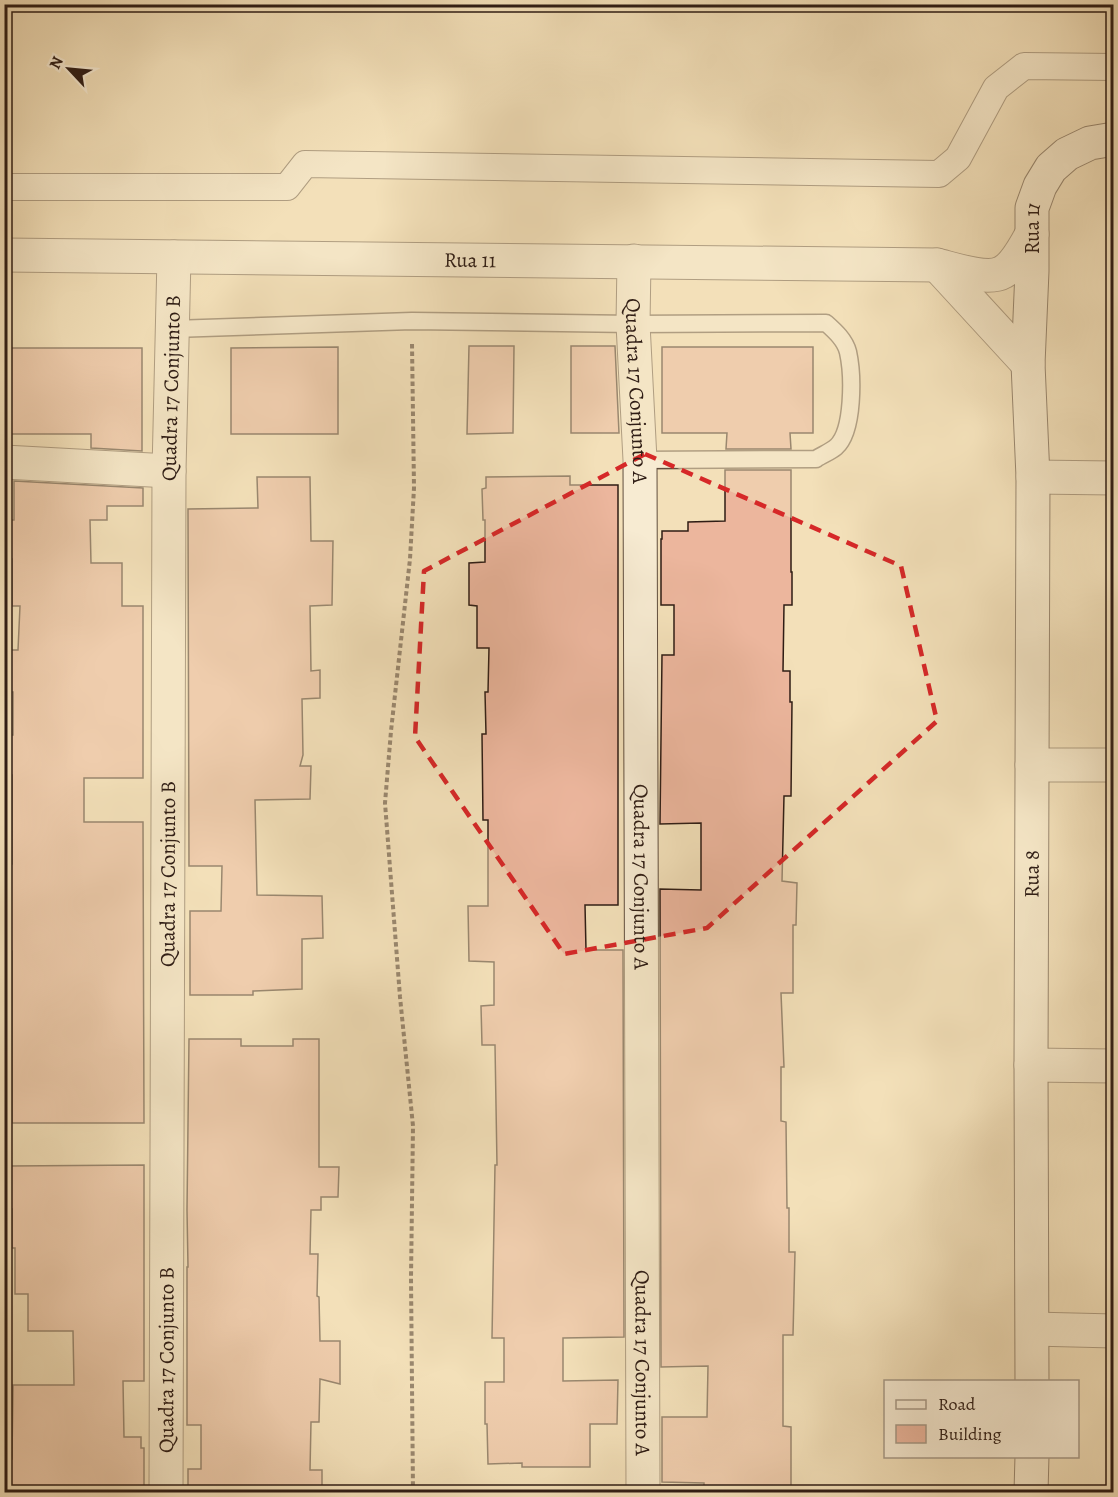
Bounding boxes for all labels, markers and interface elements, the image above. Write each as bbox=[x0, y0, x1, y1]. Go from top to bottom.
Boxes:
north arrow bbox=[39, 39, 99, 99]
text: N bbox=[44, 52, 69, 73]
street label: Rua 11 bbox=[1018, 198, 1047, 254]
street label: Rua 11 bbox=[444, 246, 496, 274]
street label: Quadra 17 Conjunto B bbox=[155, 295, 187, 481]
street label: Quadra 17 Conjunto A bbox=[619, 298, 654, 484]
street label: Quadra 17 Conjunto B bbox=[154, 781, 182, 967]
street label: Quadra 17 Conjunto A bbox=[627, 784, 655, 970]
street label: Rua 8 bbox=[1018, 850, 1046, 898]
street label: Quadra 17 Conjunto B bbox=[152, 1267, 181, 1453]
street label: Quadra 17 Conjunto A bbox=[628, 1270, 657, 1456]
legend bbox=[884, 1380, 1079, 1458]
text: Road bbox=[938, 1392, 976, 1416]
text: Building bbox=[938, 1422, 1002, 1446]

